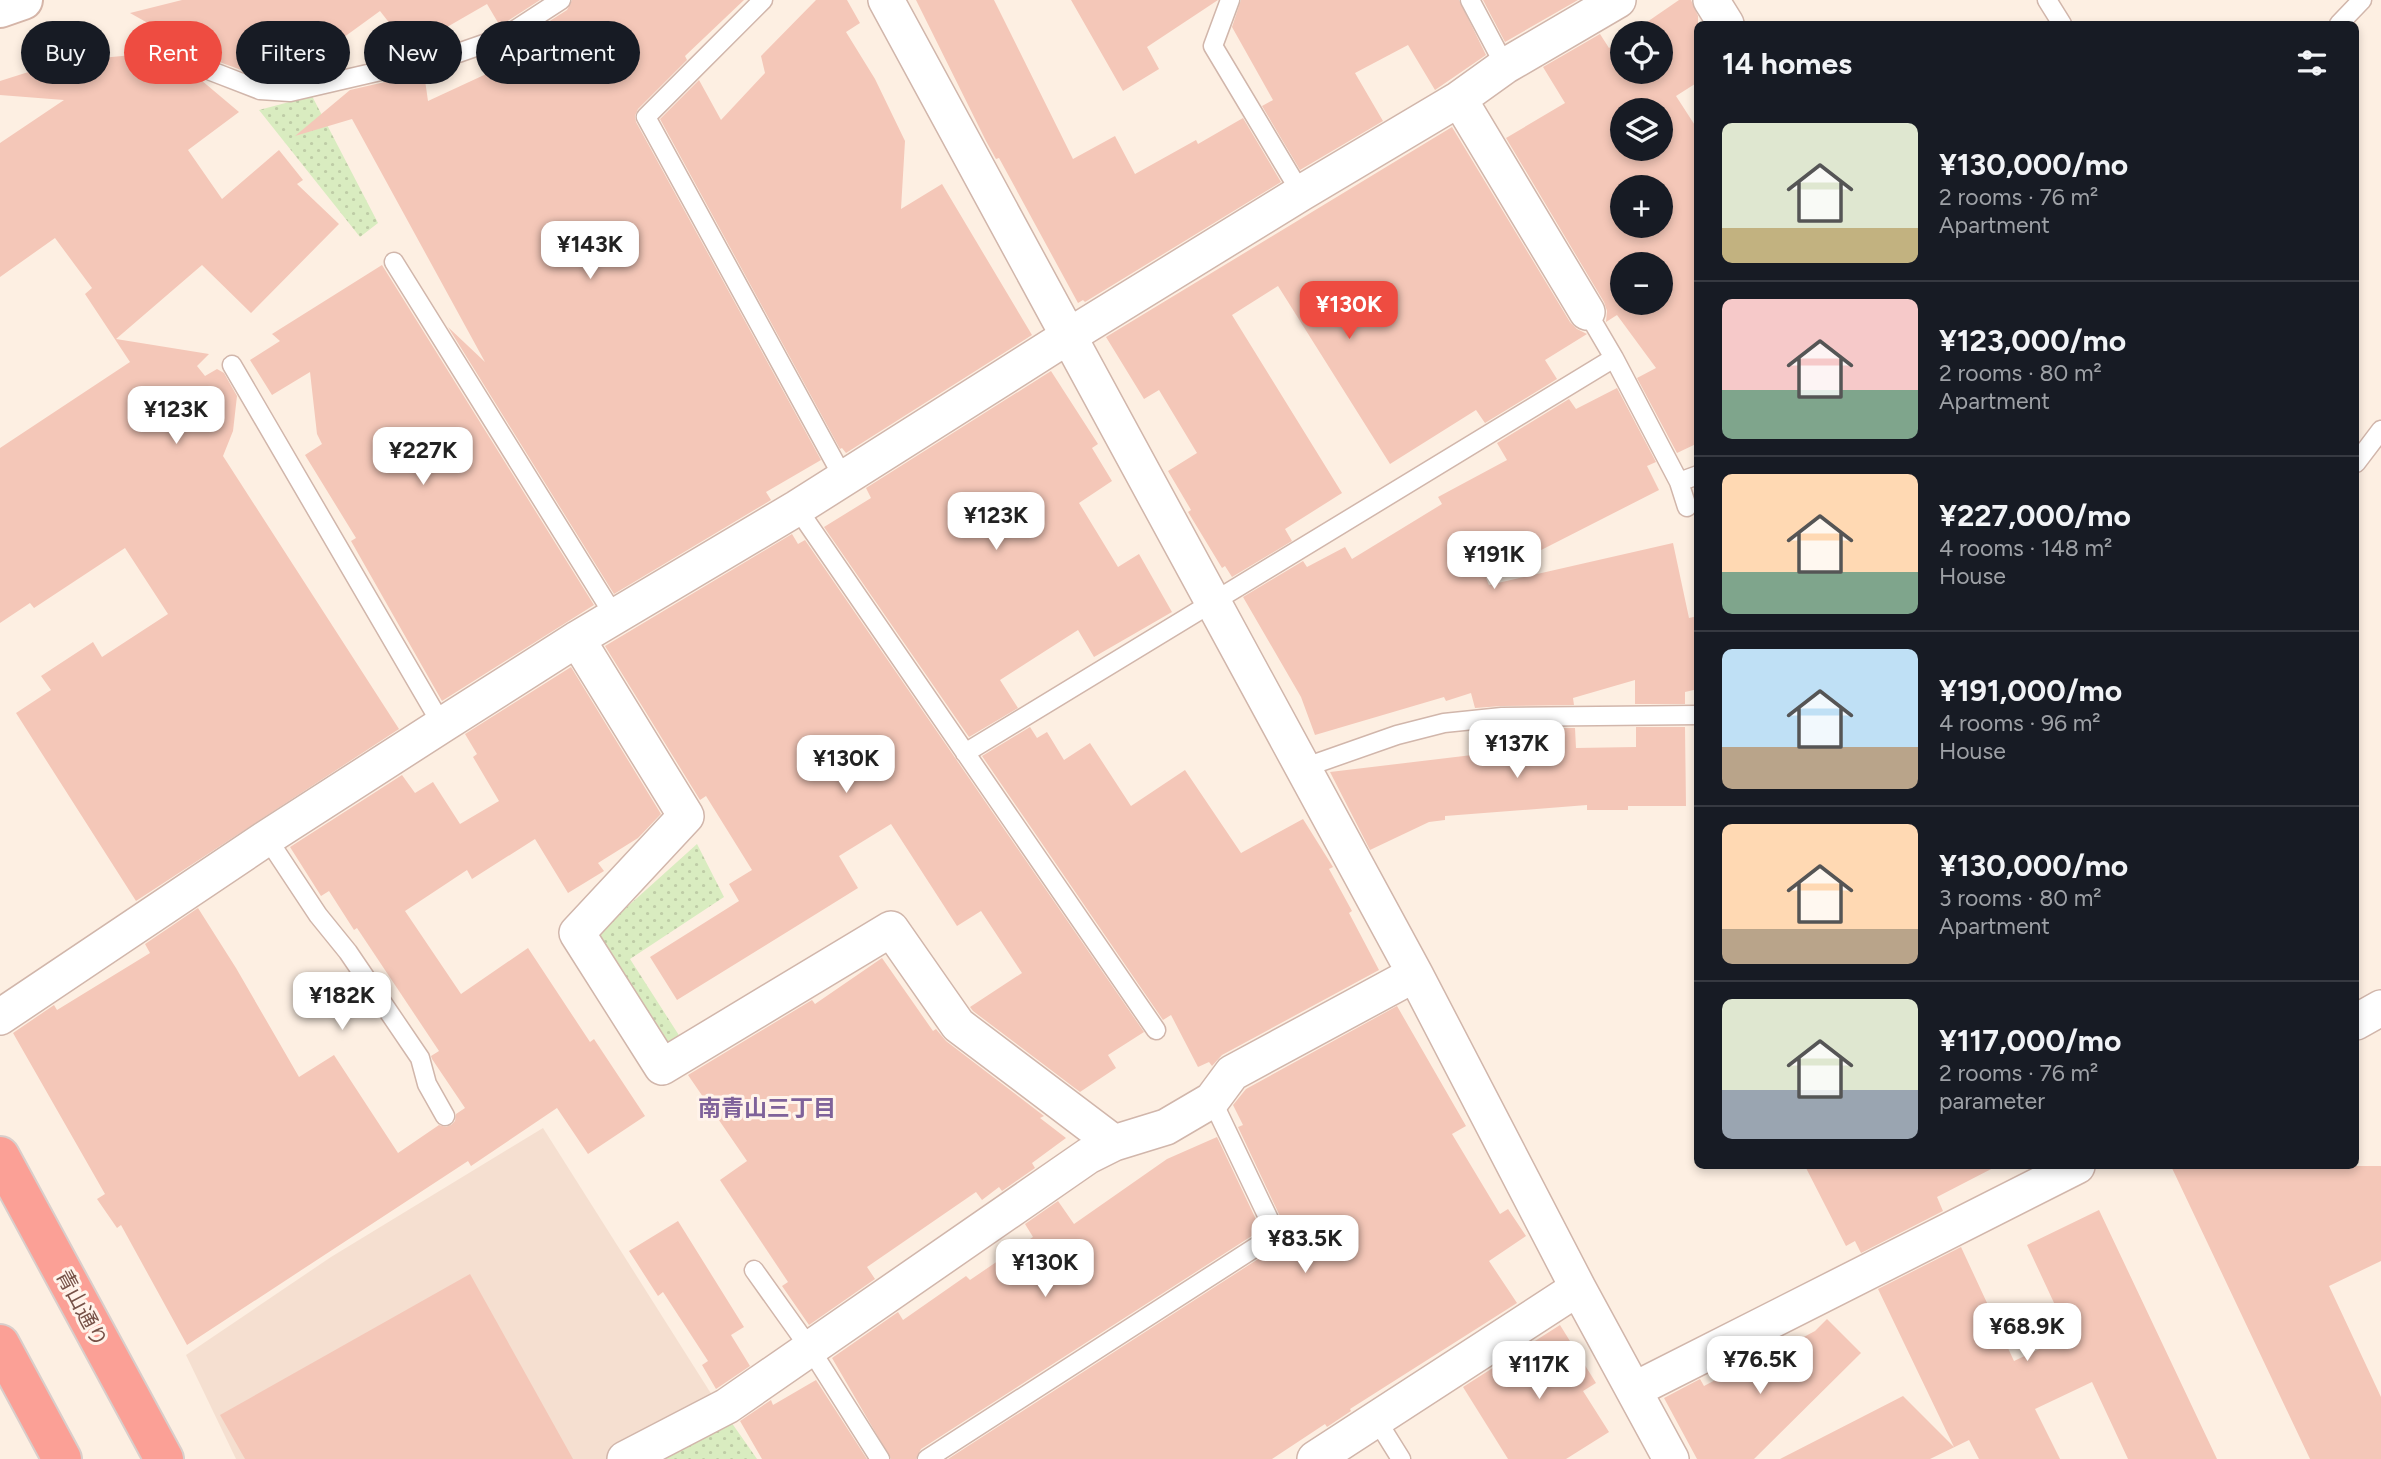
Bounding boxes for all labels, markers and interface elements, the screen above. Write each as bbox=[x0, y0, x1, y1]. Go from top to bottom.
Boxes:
chip: Buy bbox=[21, 21, 110, 84]
chip: Rent bbox=[124, 21, 222, 84]
chip: Filters bbox=[236, 21, 350, 84]
chip: New bbox=[364, 21, 462, 84]
chip: Apartment bbox=[476, 21, 640, 84]
map controls bbox=[1610, 21, 1673, 315]
button: locate bbox=[1610, 21, 1673, 84]
icon: filters bbox=[2293, 44, 2331, 82]
text: 14 homes bbox=[1722, 45, 1852, 82]
button: layers bbox=[1610, 98, 1673, 161]
text: ¥130,000/mo bbox=[1939, 146, 2128, 183]
icon: home bbox=[1778, 151, 1862, 235]
button: + bbox=[1610, 175, 1673, 238]
text: 2 rooms · 76 m² bbox=[1939, 183, 2098, 211]
text: Apartment bbox=[1939, 211, 2050, 239]
pin: ¥143K bbox=[541, 222, 639, 281]
text: ¥143K bbox=[557, 230, 623, 258]
button: − bbox=[1610, 252, 1673, 315]
pin: ¥130K bbox=[1300, 282, 1398, 341]
text: ¥130K bbox=[1316, 290, 1382, 318]
text: ¥123,000/mo bbox=[1939, 322, 2126, 359]
icon: home bbox=[1778, 327, 1862, 411]
text: 2 rooms · 80 m² bbox=[1939, 359, 2102, 387]
pin: ¥123K bbox=[127, 386, 225, 446]
text: Apartment bbox=[1939, 387, 2050, 415]
text: ¥123K bbox=[144, 395, 208, 423]
pin: ¥227K bbox=[374, 428, 472, 487]
text: ¥227K bbox=[389, 436, 457, 464]
pin: ¥123K bbox=[947, 492, 1045, 552]
text: ¥227,000/mo bbox=[1939, 497, 2131, 534]
text: ¥123K bbox=[964, 501, 1028, 529]
icon: home bbox=[1778, 502, 1862, 586]
pin: ¥191K bbox=[1445, 532, 1543, 591]
text: 4 rooms · 148 m² bbox=[1939, 534, 2112, 562]
text: ¥191K bbox=[1463, 540, 1525, 568]
text: House bbox=[1939, 562, 2006, 590]
text: ¥191,000/mo bbox=[1939, 672, 2122, 709]
icon: home bbox=[1778, 677, 1862, 761]
text: 4 rooms · 96 m² bbox=[1939, 709, 2101, 737]
pin: ¥137K bbox=[1468, 720, 1566, 780]
text: ¥137K bbox=[1485, 729, 1549, 757]
pin: ¥130K bbox=[797, 736, 895, 795]
text: House bbox=[1939, 737, 2006, 765]
text: ¥130K bbox=[813, 744, 879, 772]
text: ¥130,000/mo bbox=[1939, 847, 2128, 884]
icon: home bbox=[1778, 852, 1862, 936]
text: 3 rooms · 80 m² bbox=[1939, 884, 2102, 912]
text: Apartment bbox=[1939, 912, 2050, 940]
pin: ¥182K bbox=[293, 972, 391, 1032]
text: ¥182K bbox=[309, 981, 375, 1009]
text: ¥117,000/mo bbox=[1939, 1022, 2121, 1059]
icon: home bbox=[1778, 1027, 1862, 1111]
text: 2 rooms · 76 m² bbox=[1939, 1059, 2098, 1087]
text: parameter bbox=[1939, 1087, 2045, 1115]
district label: 南青山三丁目 bbox=[698, 1094, 836, 1122]
pin: ¥83.5K bbox=[1248, 1216, 1362, 1275]
text: ¥83.5K bbox=[1268, 1224, 1342, 1252]
pin: ¥130K bbox=[996, 1240, 1094, 1299]
text: ¥130K bbox=[1012, 1248, 1078, 1276]
street label: 青山通り bbox=[51, 1265, 113, 1351]
pin: ¥68.9K bbox=[1970, 1304, 2084, 1363]
text: ¥68.9K bbox=[1989, 1312, 2065, 1340]
pin: ¥76.5K bbox=[1703, 1336, 1817, 1396]
pin: ¥117K bbox=[1490, 1342, 1588, 1401]
text: ¥76.5K bbox=[1723, 1345, 1797, 1373]
text: ¥117K bbox=[1508, 1350, 1570, 1378]

